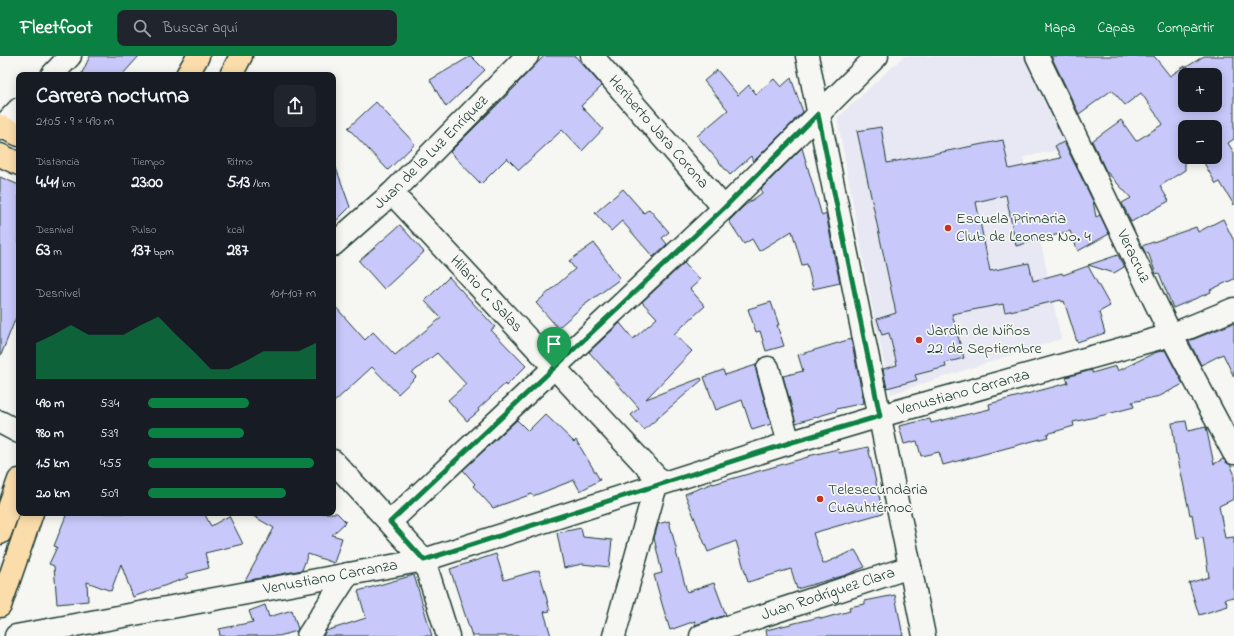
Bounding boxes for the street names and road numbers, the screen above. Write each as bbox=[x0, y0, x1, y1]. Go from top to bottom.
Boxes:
street label: Heriberto Jara Corona bbox=[602, 70, 714, 194]
street label: Juan de la Luz Enríquez bbox=[369, 89, 494, 216]
street label: Veracruz bbox=[1110, 225, 1156, 287]
street label: Hilario C. Salas bbox=[444, 250, 528, 338]
street label: Venustiano Carranza bbox=[894, 363, 1032, 423]
street label: Venustiano Carranza bbox=[260, 553, 400, 602]
street label: Juan Rodríguez Clara bbox=[758, 561, 898, 627]

